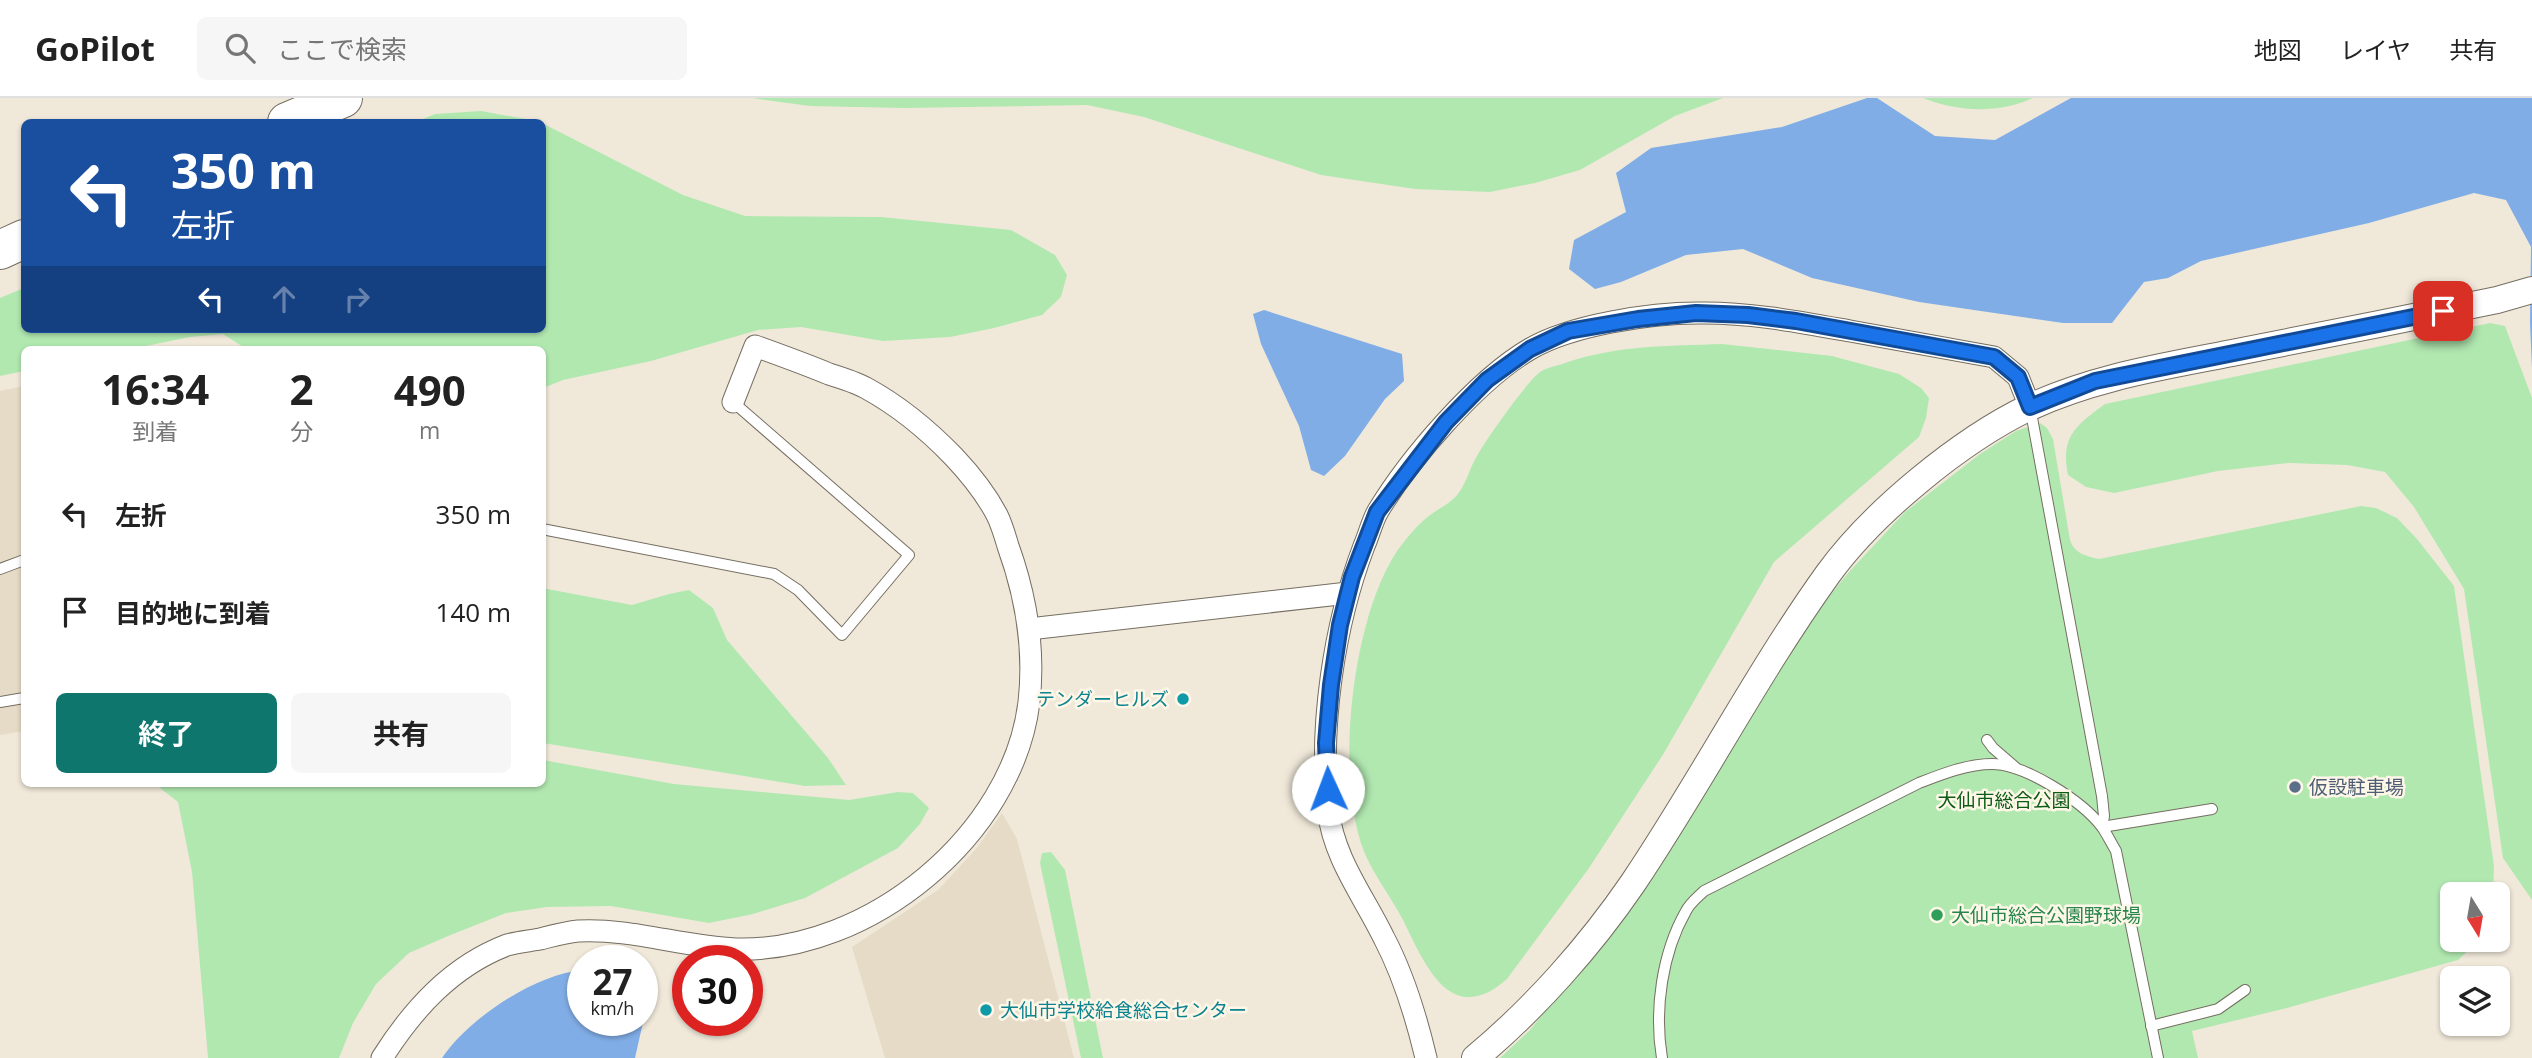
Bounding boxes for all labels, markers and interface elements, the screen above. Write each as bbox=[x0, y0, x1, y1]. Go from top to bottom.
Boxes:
search box bbox=[197, 17, 687, 80]
text: GoPilot bbox=[35, 26, 155, 71]
icon: search bbox=[221, 29, 259, 67]
text: ここで検索 bbox=[277, 31, 407, 67]
text: 地図 bbox=[2254, 33, 2302, 66]
text: レイヤ bbox=[2340, 33, 2411, 66]
text: 共有 bbox=[2449, 33, 2497, 66]
text: 350 m bbox=[171, 137, 316, 203]
icon: left bbox=[56, 147, 147, 238]
text: 左折 bbox=[171, 203, 235, 246]
icon: left bbox=[192, 280, 230, 318]
icon: ahead bbox=[265, 280, 303, 318]
icon: right bbox=[338, 280, 376, 318]
pin bbox=[2413, 281, 2473, 341]
icon: arrive bbox=[2424, 292, 2462, 330]
text: 16:34 bbox=[101, 360, 209, 417]
text: 2 bbox=[289, 360, 314, 417]
text: 490 bbox=[394, 361, 466, 418]
text: m bbox=[419, 414, 440, 446]
text: 到着 bbox=[132, 415, 178, 447]
text: 分 bbox=[290, 415, 313, 447]
icon: left bbox=[56, 495, 94, 533]
text: 350 m bbox=[436, 496, 511, 532]
text: 左折 bbox=[115, 497, 167, 533]
icon: arrive bbox=[56, 593, 94, 631]
text: 140 m bbox=[436, 594, 511, 630]
text: 目的地に到着 bbox=[115, 595, 271, 631]
place label: テンダーヒルズ bbox=[1036, 686, 1169, 712]
marker: テンダーヒルズ bbox=[1175, 691, 1191, 707]
button: 終了 bbox=[56, 693, 277, 773]
button: 共有 bbox=[291, 693, 511, 773]
position arrow bbox=[1291, 752, 1365, 826]
place label: 仮設駐車場 bbox=[2309, 774, 2404, 800]
marker: 仮設駐車場 bbox=[2287, 779, 2303, 795]
park label: 大仙市総合公園 bbox=[1937, 787, 2071, 813]
north arrow bbox=[2440, 882, 2510, 952]
map controls bbox=[2440, 882, 2510, 1036]
place label: 大仙市総合公園野球場 bbox=[1951, 902, 2141, 928]
marker: 大仙市総合公園野球場 bbox=[1929, 907, 1945, 923]
speed limit sign: 30 bbox=[672, 945, 763, 1036]
text: 27 bbox=[592, 958, 633, 1005]
button: layers bbox=[2440, 966, 2510, 1036]
text: km/h bbox=[591, 996, 634, 1020]
place label: 大仙市学校給食総合センター bbox=[1000, 997, 1247, 1023]
marker: 大仙市学校給食総合センター bbox=[978, 1002, 994, 1018]

